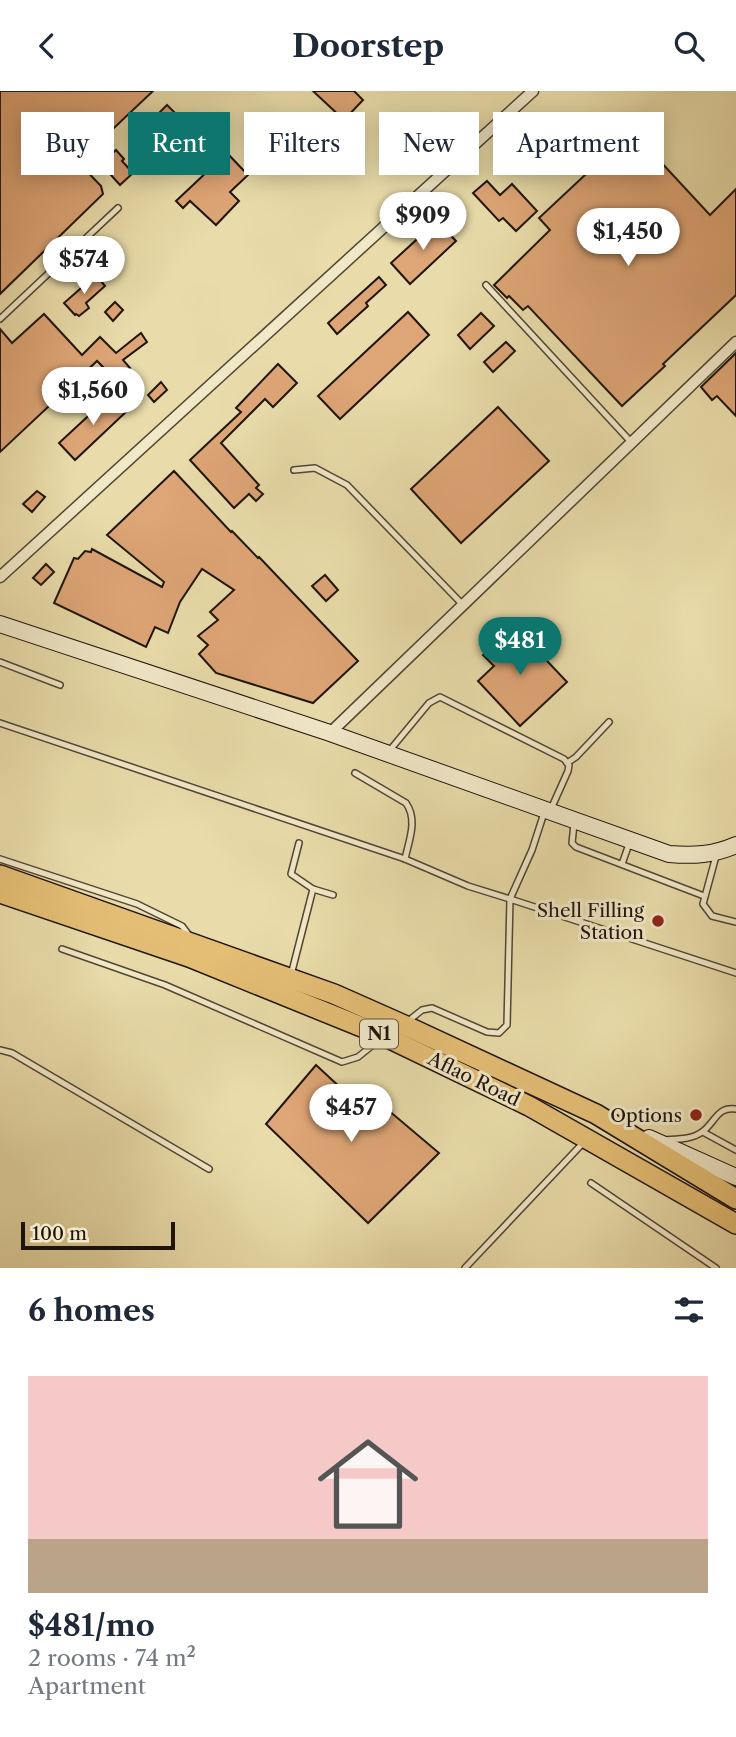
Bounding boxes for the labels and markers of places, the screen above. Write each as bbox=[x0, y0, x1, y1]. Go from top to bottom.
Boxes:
pin: $909 bbox=[382, 193, 464, 252]
pin: $1,450 bbox=[571, 209, 685, 268]
pin: $574 bbox=[43, 237, 125, 296]
pin: $1,560 bbox=[36, 367, 150, 427]
pin: $481 bbox=[479, 617, 561, 677]
place label: Shell Filling Station bbox=[537, 899, 645, 944]
marker: Shell Filling Station bbox=[650, 913, 666, 929]
pin: $457 bbox=[310, 1084, 392, 1144]
place label: Options bbox=[610, 1104, 682, 1127]
marker: Options bbox=[688, 1107, 704, 1123]

